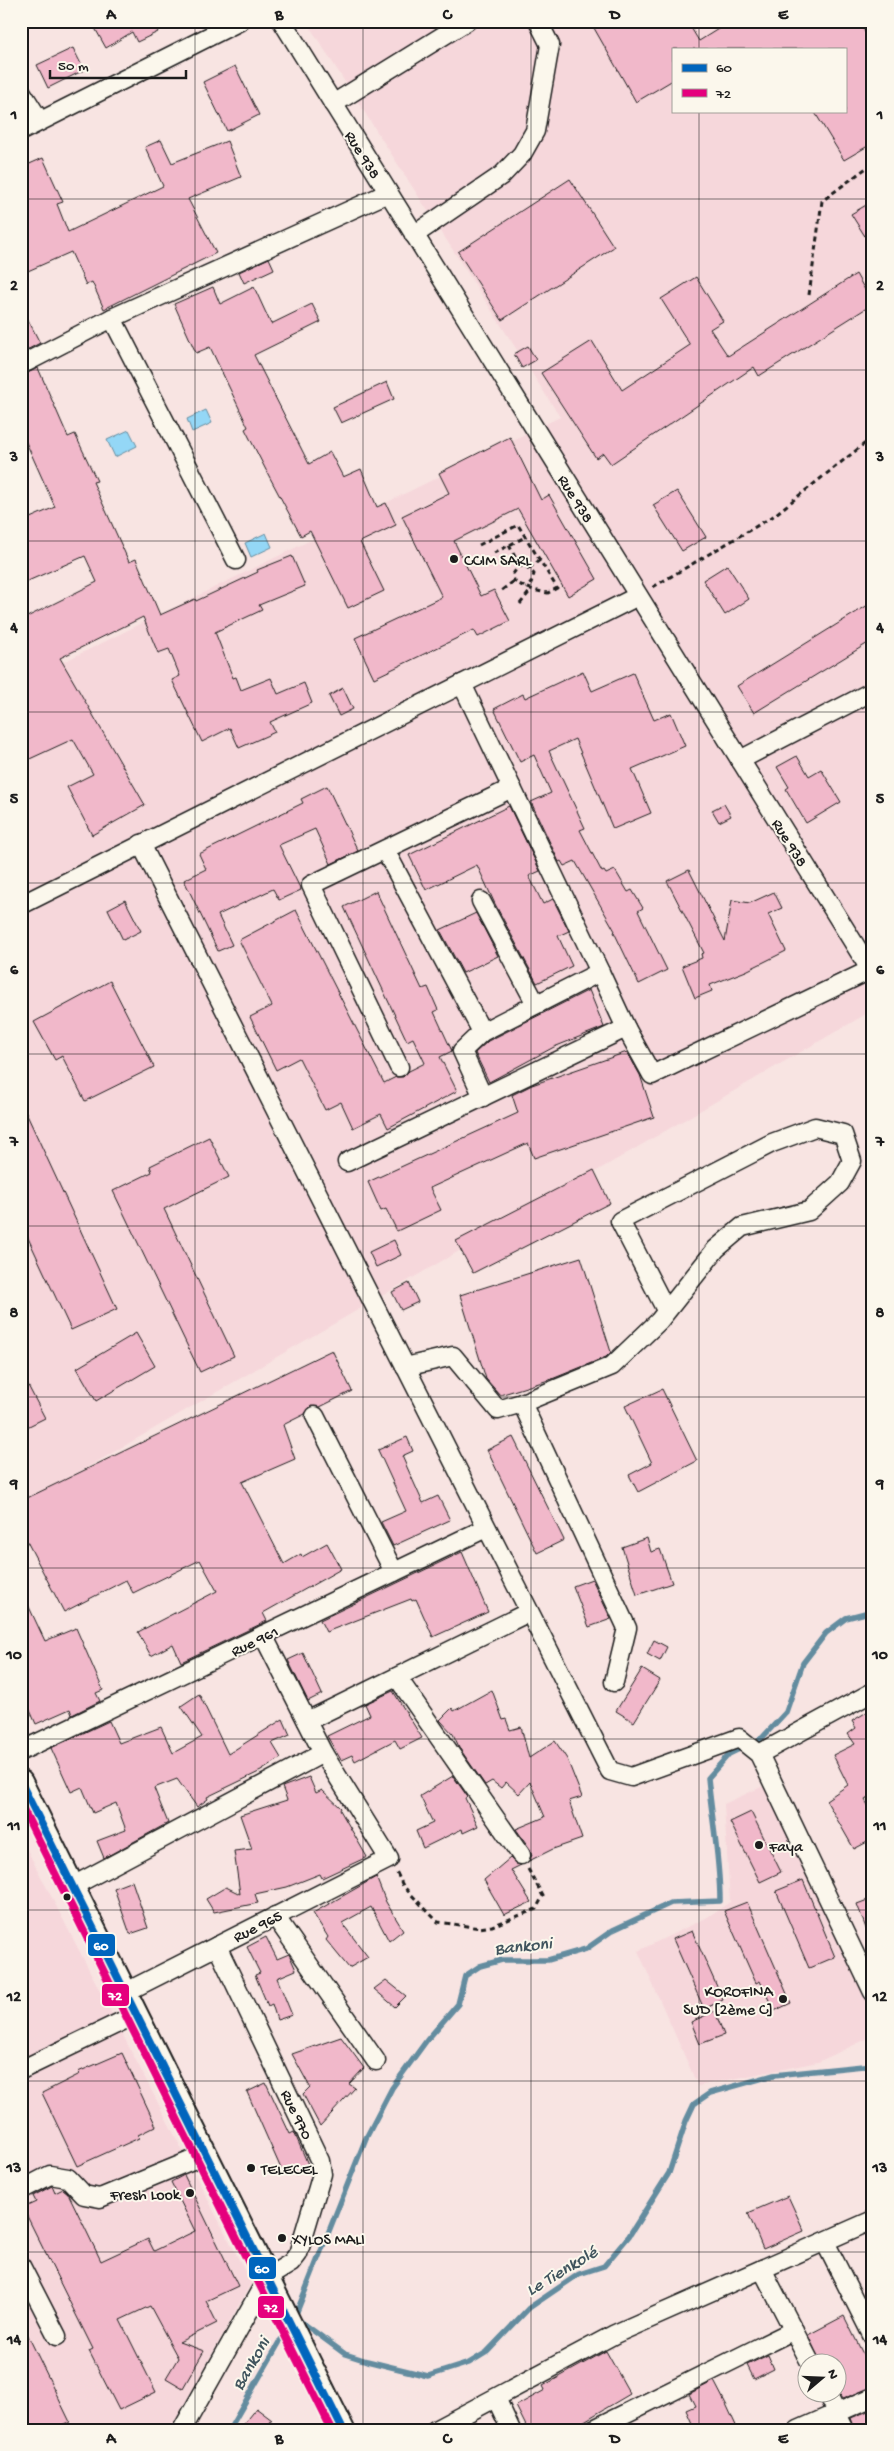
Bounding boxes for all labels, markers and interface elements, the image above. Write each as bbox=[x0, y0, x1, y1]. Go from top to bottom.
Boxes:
text: A bbox=[105, 7, 117, 26]
text: B bbox=[274, 7, 284, 26]
text: C bbox=[442, 7, 453, 26]
text: D bbox=[608, 7, 621, 26]
text: E bbox=[778, 7, 789, 26]
scale bar bbox=[50, 48, 186, 80]
legend bbox=[672, 48, 846, 112]
text: 50 m bbox=[58, 58, 89, 76]
text: 60 bbox=[716, 60, 733, 78]
text: 72 bbox=[715, 86, 731, 104]
text: 1 bbox=[10, 107, 17, 126]
text: 1 bbox=[876, 107, 883, 126]
street label: Rue 938 bbox=[339, 128, 383, 184]
text: 2 bbox=[10, 278, 18, 297]
text: 2 bbox=[876, 278, 884, 297]
text: 3 bbox=[9, 449, 18, 468]
text: 3 bbox=[875, 449, 884, 468]
street label: Rue 938 bbox=[552, 472, 596, 528]
marker: CCIM SARL bbox=[448, 553, 460, 565]
place label: CCIM SARL bbox=[464, 553, 532, 572]
text: 4 bbox=[9, 620, 18, 639]
text: 4 bbox=[875, 620, 884, 639]
text: 5 bbox=[10, 791, 19, 810]
text: 5 bbox=[876, 791, 885, 810]
street label: Rue 938 bbox=[766, 816, 810, 872]
text: 6 bbox=[10, 962, 19, 981]
text: 6 bbox=[876, 962, 885, 981]
text: 7 bbox=[9, 1134, 19, 1153]
text: 7 bbox=[875, 1134, 885, 1153]
text: 8 bbox=[10, 1305, 19, 1324]
text: 8 bbox=[876, 1305, 885, 1324]
text: 9 bbox=[9, 1476, 18, 1495]
text: 9 bbox=[875, 1476, 884, 1495]
street label: Rue 961 bbox=[229, 1624, 282, 1663]
text: 10 bbox=[5, 1647, 22, 1666]
text: 10 bbox=[871, 1647, 888, 1666]
text: 11 bbox=[7, 1818, 20, 1837]
text: 11 bbox=[873, 1818, 886, 1837]
marker: Faya bbox=[753, 1839, 765, 1851]
place label: Faya bbox=[768, 1839, 804, 1858]
unlabelled marker bbox=[62, 1892, 72, 1902]
street label: Rue 965 bbox=[231, 1908, 286, 1948]
line badge: 60 bbox=[87, 1933, 116, 1957]
water label: Bankoni bbox=[494, 1934, 555, 1961]
text: 60 bbox=[93, 1939, 109, 1956]
line badge: 72 bbox=[101, 1983, 130, 2007]
place label: KOROFINA SUD [2ème C] bbox=[683, 1984, 775, 2021]
text: 12 bbox=[6, 1989, 21, 2008]
text: 72 bbox=[107, 1989, 122, 2006]
text: 12 bbox=[872, 1989, 887, 2008]
marker: KOROFINA SUD [2ème C] bbox=[777, 1993, 789, 2005]
street label: Rue 970 bbox=[275, 2087, 315, 2144]
text: 13 bbox=[6, 2160, 21, 2179]
text: 13 bbox=[872, 2160, 887, 2179]
marker: TELECEL bbox=[245, 2162, 257, 2174]
place label: TELECEL bbox=[260, 2162, 319, 2181]
place label: Fresh Look bbox=[109, 2187, 182, 2206]
marker: Fresh Look bbox=[184, 2187, 196, 2199]
marker: XYLOS MALI bbox=[276, 2232, 288, 2244]
place label: XYLOS MALI bbox=[291, 2232, 365, 2251]
water label: Le Tienkolé bbox=[523, 2242, 603, 2302]
line badge: 60 bbox=[248, 2256, 277, 2280]
text: 60 bbox=[254, 2262, 270, 2279]
line badge: 72 bbox=[257, 2295, 285, 2319]
text: 72 bbox=[263, 2301, 278, 2318]
text: 14 bbox=[6, 2332, 21, 2351]
water label: Bankoni bbox=[229, 2332, 277, 2394]
text: 14 bbox=[872, 2332, 887, 2351]
north arrow bbox=[796, 2354, 846, 2404]
text: N bbox=[822, 2367, 841, 2382]
text: A bbox=[105, 2431, 117, 2450]
text: B bbox=[274, 2431, 284, 2450]
text: C bbox=[442, 2431, 453, 2450]
text: D bbox=[608, 2431, 621, 2450]
text: E bbox=[778, 2431, 789, 2450]

